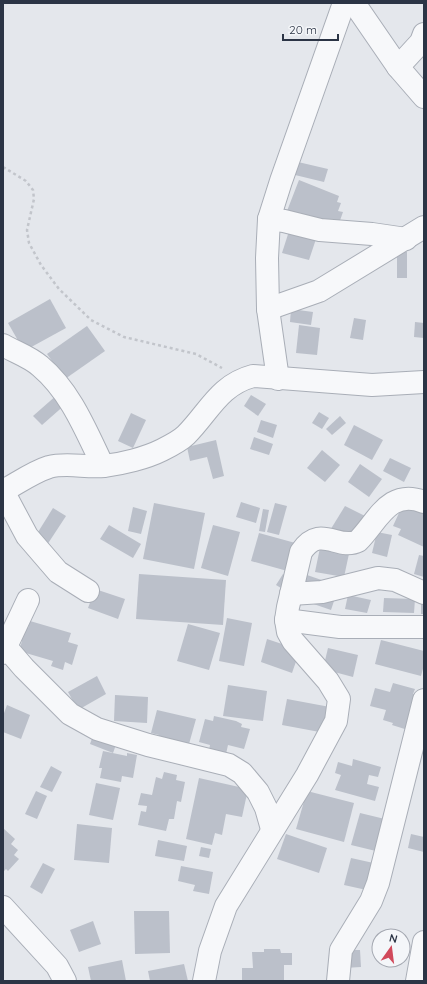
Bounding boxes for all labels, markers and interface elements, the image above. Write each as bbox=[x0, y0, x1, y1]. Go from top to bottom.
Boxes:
scale bar bbox=[283, 16, 338, 42]
text: 20 m bbox=[289, 22, 317, 37]
north arrow bbox=[371, 928, 411, 968]
text: N bbox=[388, 931, 399, 946]

